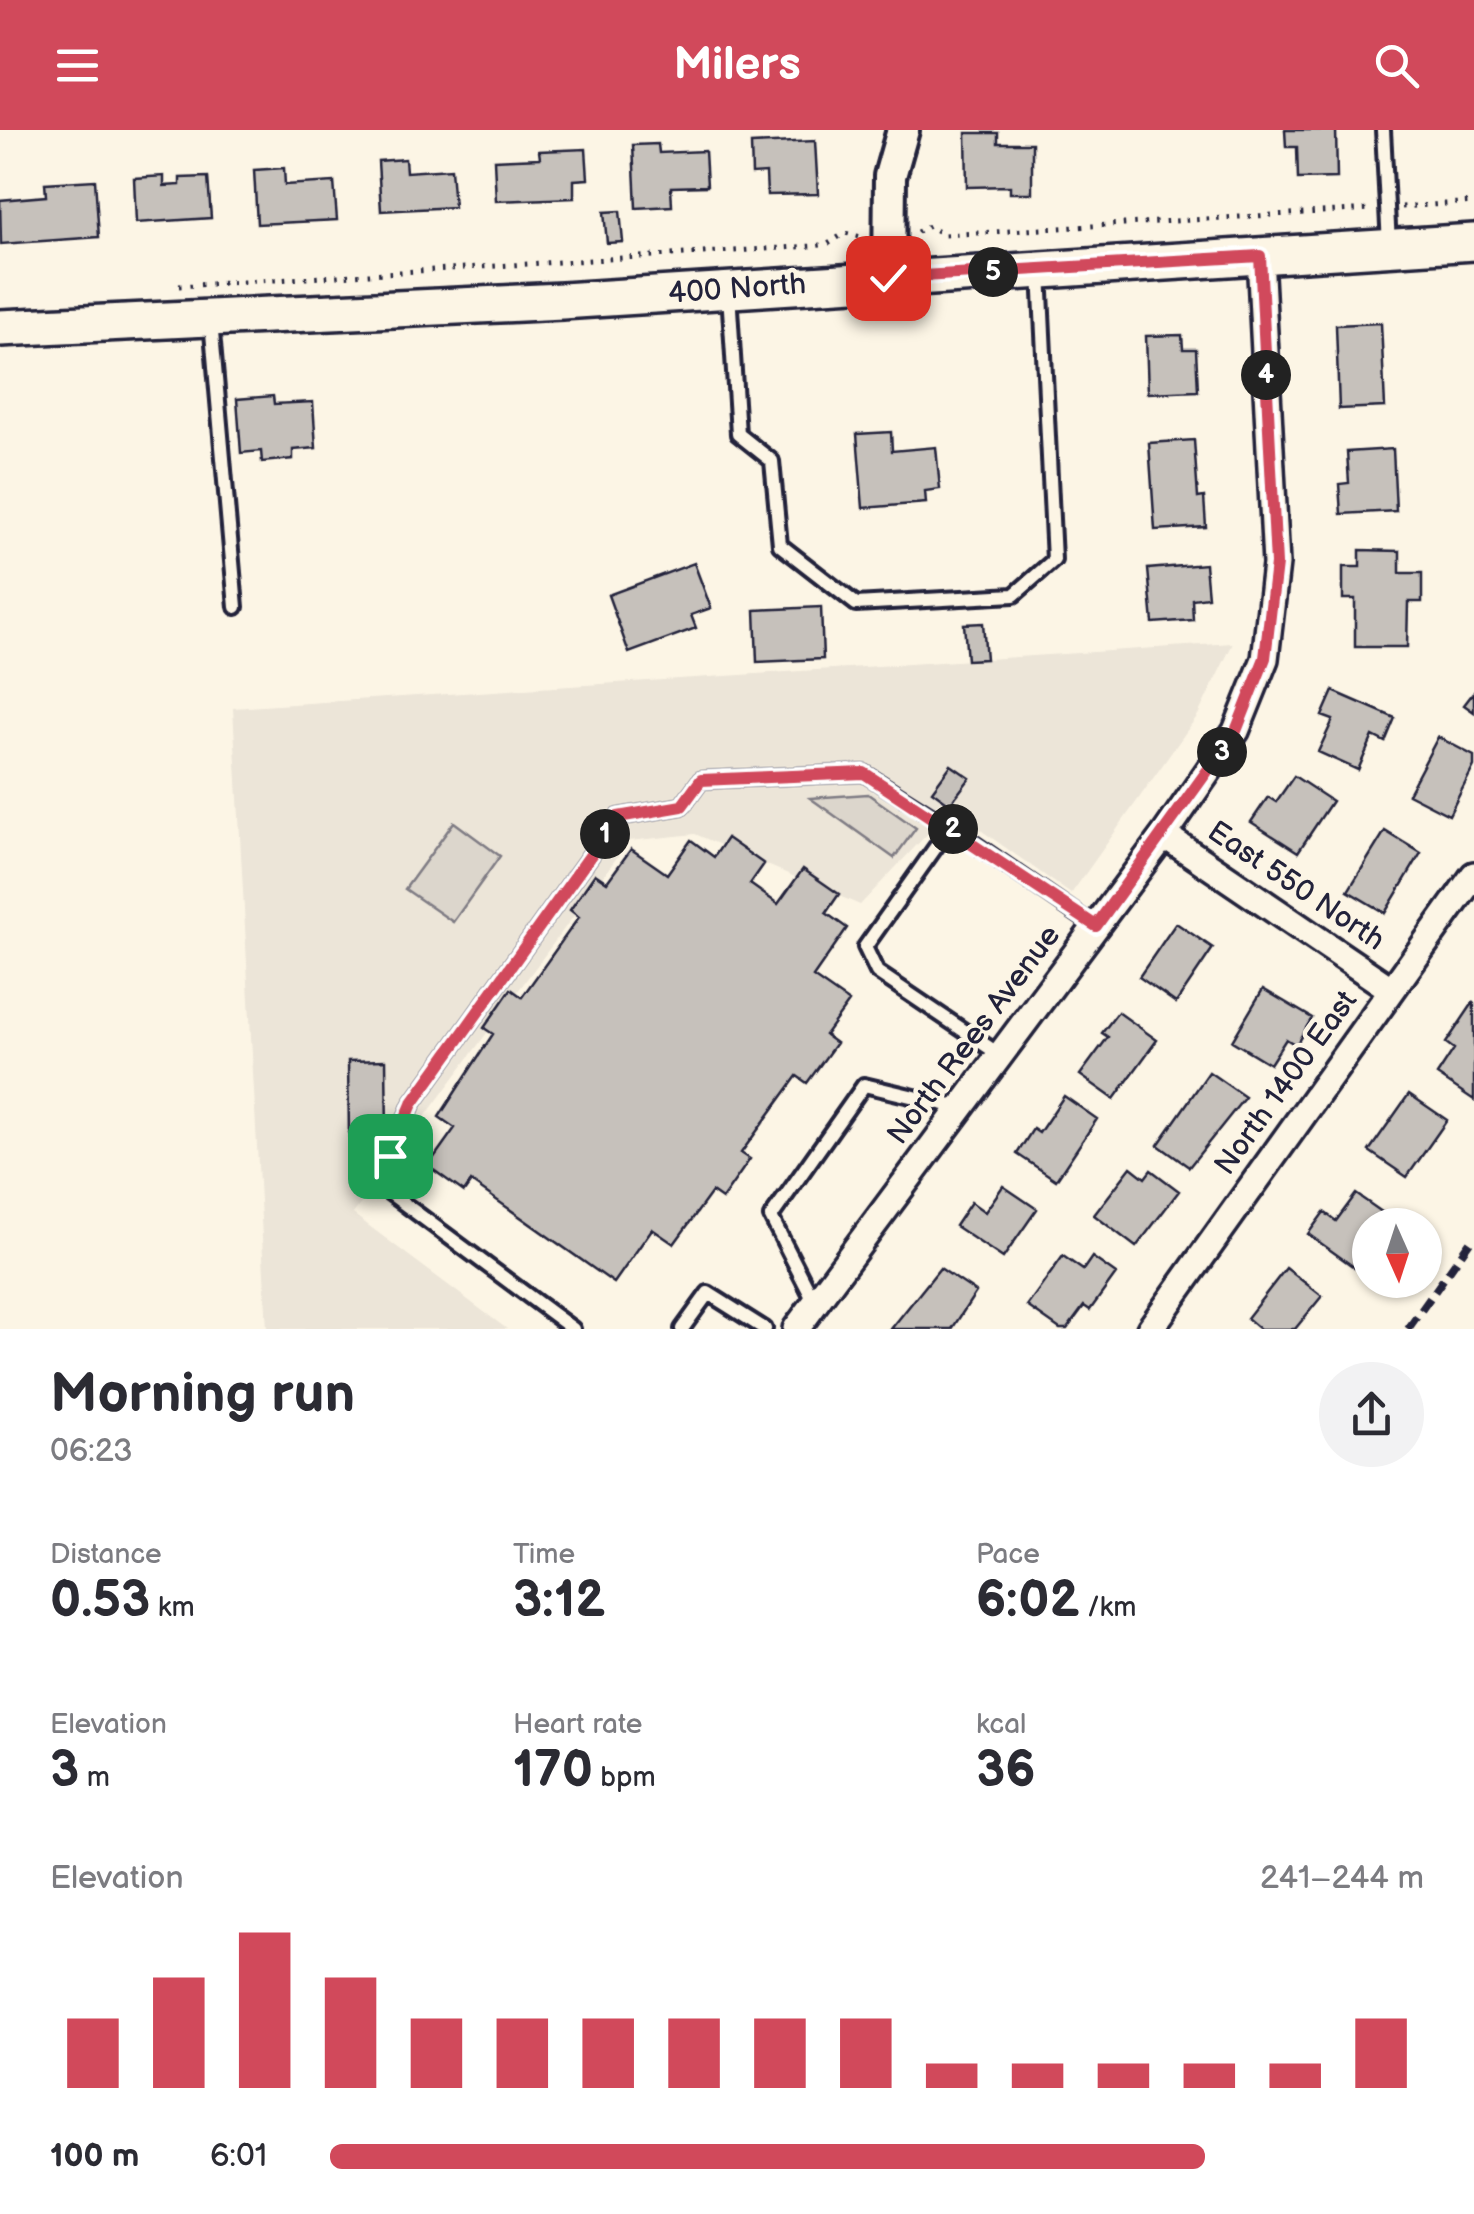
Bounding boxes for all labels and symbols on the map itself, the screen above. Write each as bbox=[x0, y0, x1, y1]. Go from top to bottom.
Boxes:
pin bbox=[846, 236, 931, 321]
pin: 5 bbox=[968, 247, 1018, 297]
street label: 400 North bbox=[667, 266, 807, 312]
pin: 4 bbox=[1241, 350, 1291, 400]
pin: 3 bbox=[1197, 727, 1247, 777]
pin: 2 bbox=[928, 804, 978, 854]
pin: 1 bbox=[580, 809, 630, 859]
street label: East 550 North bbox=[1201, 814, 1391, 958]
street label: North Rees Avenue bbox=[880, 918, 1068, 1152]
street label: North 1400 East bbox=[1207, 984, 1365, 1182]
pin bbox=[348, 1114, 433, 1199]
north arrow bbox=[1352, 1208, 1442, 1298]

